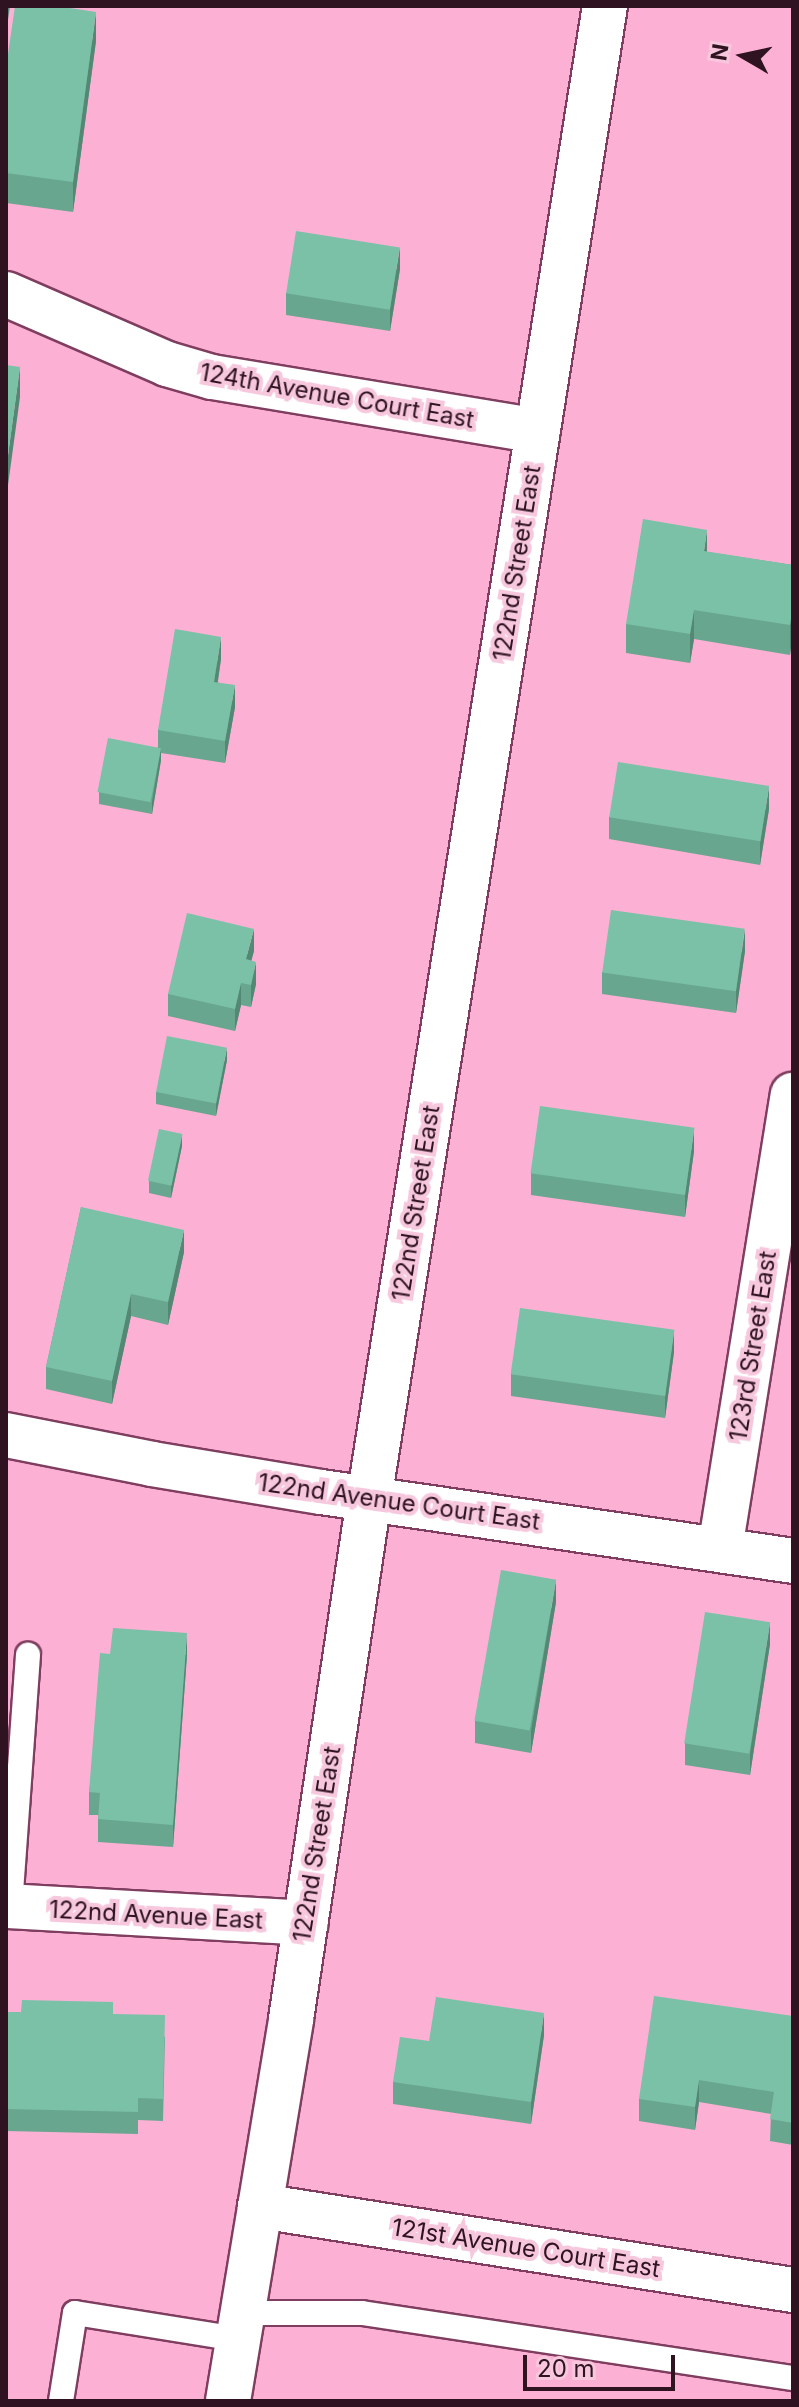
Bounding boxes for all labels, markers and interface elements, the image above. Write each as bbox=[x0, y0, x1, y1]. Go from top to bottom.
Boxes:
north arrow bbox=[703, 16, 783, 96]
text: N bbox=[705, 42, 733, 63]
street label: 124th Avenue Court East bbox=[198, 358, 476, 434]
street label: 122nd Street East bbox=[487, 463, 547, 663]
street label: 122nd Street East bbox=[386, 1103, 446, 1303]
street label: 123rd Street East bbox=[724, 1249, 782, 1443]
street label: 122nd Avenue Court East bbox=[256, 1468, 542, 1536]
street label: 122nd Street East bbox=[287, 1744, 347, 1944]
street label: 122nd Avenue East bbox=[48, 1895, 264, 1935]
street label: 121st Avenue Court East bbox=[390, 2213, 662, 2283]
scale bar bbox=[527, 2339, 679, 2389]
text: 20 m bbox=[537, 2354, 595, 2383]

